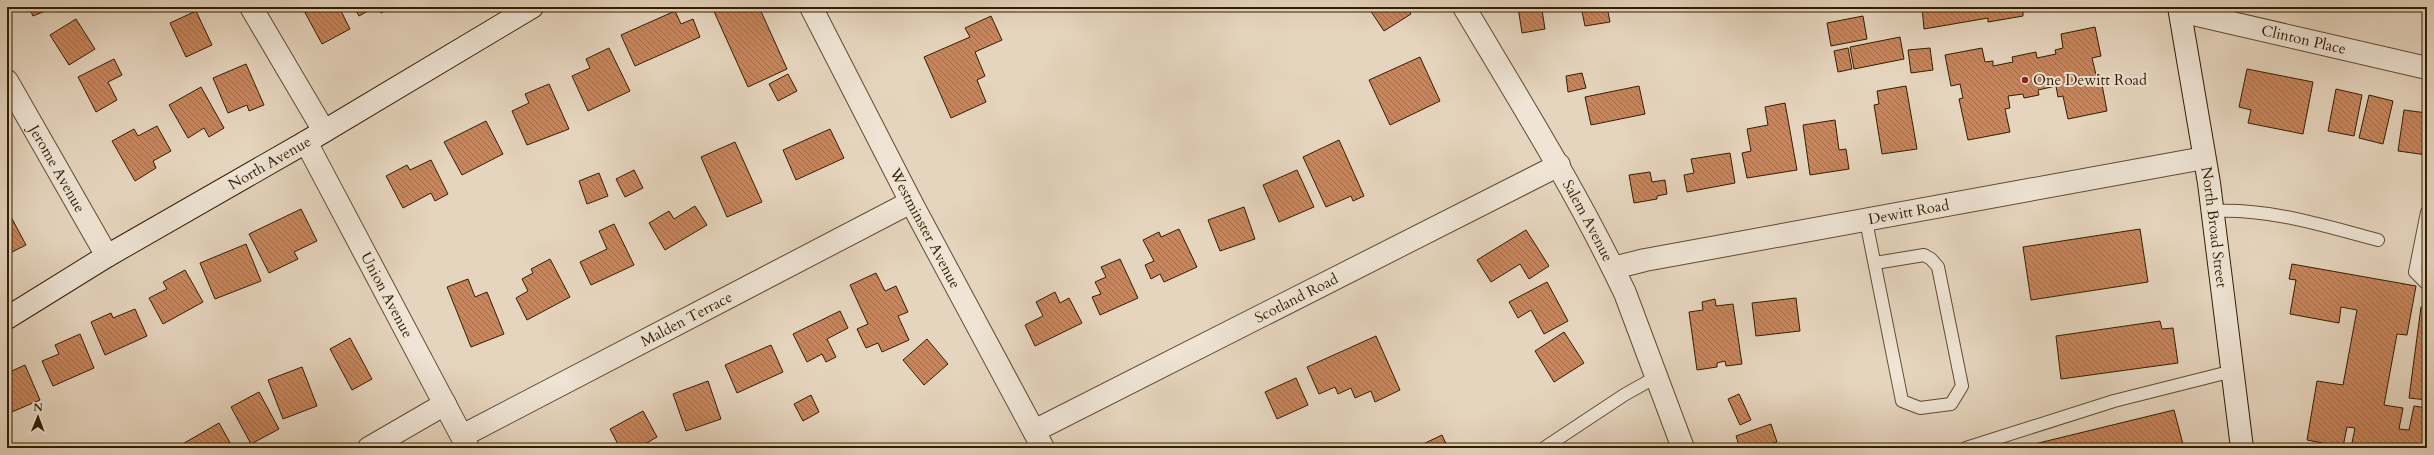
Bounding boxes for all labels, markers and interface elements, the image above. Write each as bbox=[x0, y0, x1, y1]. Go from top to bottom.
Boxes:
street label: Clinton Place bbox=[2259, 20, 2348, 59]
place label: One Dewitt Road bbox=[2033, 70, 2147, 90]
marker: One Dewitt Road bbox=[2020, 75, 2030, 85]
street label: Jerome Avenue bbox=[23, 120, 90, 216]
street label: North Avenue bbox=[225, 131, 315, 194]
street label: Westminster Avenue bbox=[885, 164, 966, 292]
street label: North Broad Street bbox=[2196, 165, 2232, 289]
street label: Salem Avenue bbox=[1558, 176, 1618, 265]
street label: Dewitt Road bbox=[1867, 195, 1951, 229]
street label: Union Avenue bbox=[356, 249, 418, 341]
street label: Scotland Road bbox=[1251, 269, 1341, 328]
street label: Malden Terrace bbox=[637, 287, 736, 351]
north arrow bbox=[18, 397, 58, 437]
text: N bbox=[33, 400, 44, 415]

